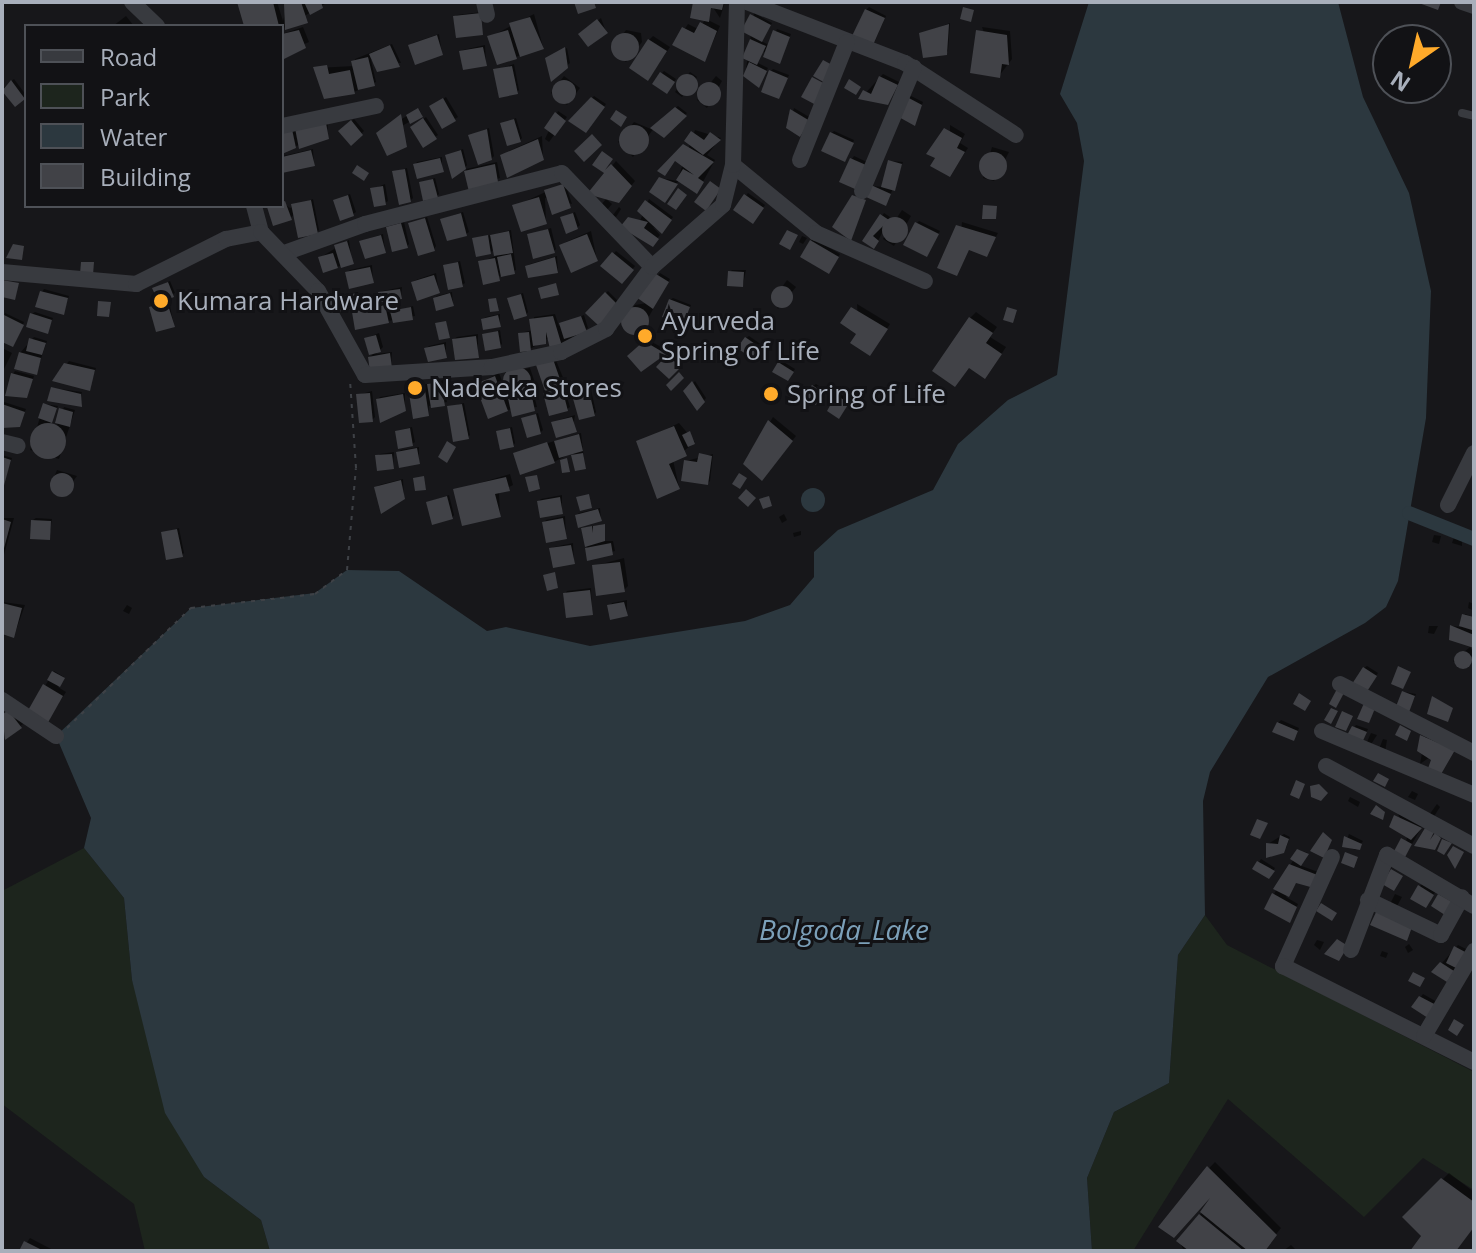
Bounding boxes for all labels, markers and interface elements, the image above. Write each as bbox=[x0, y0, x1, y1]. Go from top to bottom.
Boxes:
legend bbox=[24, 24, 284, 208]
north arrow bbox=[1372, 24, 1452, 104]
text: Road bbox=[100, 40, 157, 73]
text: N bbox=[1384, 65, 1416, 100]
text: Park bbox=[100, 80, 150, 113]
text: Water bbox=[100, 120, 167, 153]
text: Building bbox=[100, 160, 191, 193]
place label: Kumara Hardware bbox=[177, 285, 399, 317]
marker: Kumara Hardware bbox=[152, 292, 170, 310]
place label: Ayurveda Spring of Life bbox=[661, 305, 820, 366]
marker: Ayurveda Spring of Life bbox=[636, 327, 654, 345]
place label: Nadeeka Stores bbox=[431, 372, 622, 404]
place label: Spring of Life bbox=[787, 378, 946, 410]
marker: Nadeeka Stores bbox=[406, 379, 424, 397]
marker: Spring of Life bbox=[762, 385, 780, 403]
water label: Bolgoda_Lake bbox=[759, 912, 929, 946]

